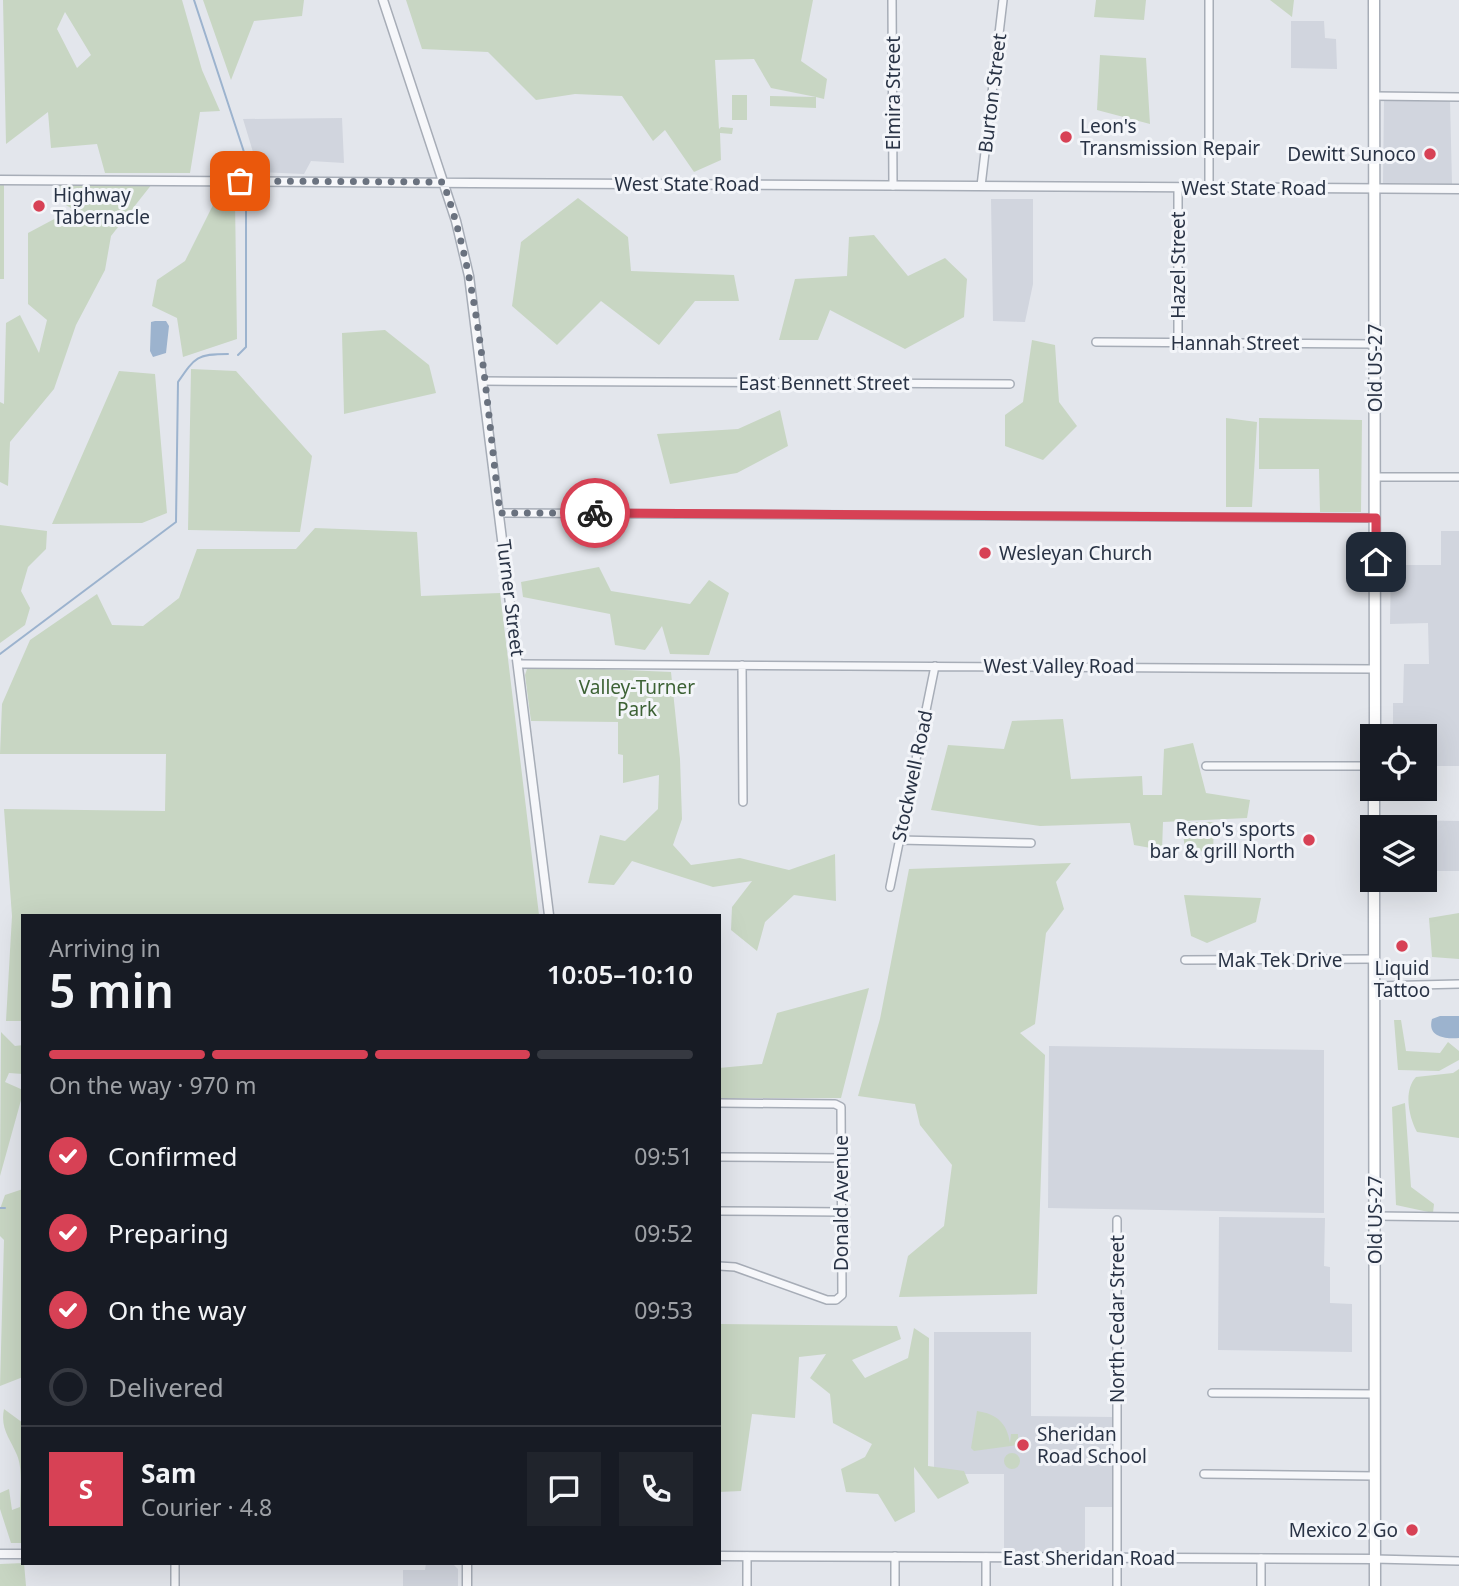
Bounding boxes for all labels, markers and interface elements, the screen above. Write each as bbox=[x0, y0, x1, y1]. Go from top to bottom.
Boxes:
street label: Burton Street bbox=[972, 32, 1012, 154]
street label: Elmira Street bbox=[880, 36, 906, 150]
place label: Leon's Transmission Repair bbox=[1080, 113, 1260, 161]
marker: Leon's Transmission Repair bbox=[1058, 129, 1074, 145]
place label: Dewitt Sunoco bbox=[1287, 141, 1416, 167]
marker: Dewitt Sunoco bbox=[1422, 146, 1438, 162]
pin bbox=[210, 151, 270, 211]
icon: bag bbox=[221, 162, 259, 200]
street label: West State Road bbox=[614, 171, 760, 197]
street label: West State Road bbox=[1181, 175, 1327, 201]
place label: Highway Tabernacle bbox=[53, 182, 150, 230]
marker: Highway Tabernacle bbox=[31, 198, 47, 214]
street label: Hazel Street bbox=[1165, 211, 1191, 319]
street label: Old US-27 bbox=[1362, 324, 1388, 412]
street label: Hannah Street bbox=[1171, 330, 1299, 356]
street label: East Bennett Street bbox=[738, 370, 910, 396]
courier bbox=[560, 478, 630, 548]
icon: bike bbox=[576, 494, 614, 532]
pin bbox=[1346, 532, 1406, 592]
street label: Turner Street bbox=[491, 538, 531, 658]
place label: Wesleyan Church bbox=[999, 540, 1152, 566]
icon: home bbox=[1357, 543, 1395, 581]
marker: Wesleyan Church bbox=[977, 545, 993, 561]
street label: West Valley Road bbox=[983, 653, 1135, 679]
park label: Valley-Turner Park bbox=[579, 674, 695, 722]
street label: Stockwell Road bbox=[885, 708, 939, 844]
map controls bbox=[1360, 724, 1437, 892]
button: locate bbox=[1360, 724, 1437, 801]
button: layers bbox=[1360, 815, 1437, 892]
place label: Reno's sports bar & grill North bbox=[1149, 816, 1295, 864]
marker: Reno's sports bar & grill North bbox=[1301, 832, 1317, 848]
text: Arriving in bbox=[49, 932, 161, 964]
marker: Liquid Tattoo bbox=[1394, 938, 1410, 954]
street label: Mak Tek Drive bbox=[1217, 947, 1343, 973]
place label: Liquid Tattoo bbox=[1374, 955, 1430, 1003]
text: 10:05–10:10 bbox=[547, 956, 693, 992]
text: 5 min bbox=[49, 959, 174, 1021]
text: On the way · 970 m bbox=[49, 1069, 256, 1101]
street label: Donald Avenue bbox=[828, 1135, 854, 1271]
icon: check bbox=[49, 1137, 87, 1175]
text: Confirmed bbox=[108, 1138, 238, 1174]
text: 09:51 bbox=[634, 1140, 693, 1172]
street label: Old US-27 bbox=[1362, 1176, 1388, 1264]
icon: check bbox=[49, 1214, 87, 1252]
text: Preparing bbox=[108, 1215, 229, 1251]
text: 09:52 bbox=[634, 1217, 693, 1249]
street label: North Cedar Street bbox=[1104, 1235, 1130, 1403]
icon: check bbox=[49, 1291, 87, 1329]
text: On the way bbox=[108, 1292, 246, 1328]
text: 09:53 bbox=[634, 1294, 693, 1326]
text: Delivered bbox=[108, 1369, 224, 1405]
place label: Sheridan Road School bbox=[1037, 1421, 1147, 1469]
marker: Sheridan Road School bbox=[1015, 1437, 1031, 1453]
button: chat bbox=[527, 1452, 601, 1526]
button: phone bbox=[619, 1452, 693, 1526]
text: Sam bbox=[141, 1455, 196, 1491]
text: S bbox=[79, 1471, 93, 1507]
text: Courier · 4.8 bbox=[141, 1491, 272, 1523]
place label: Mexico 2 Go bbox=[1289, 1517, 1398, 1543]
marker: Mexico 2 Go bbox=[1404, 1522, 1420, 1538]
street label: East Sheridan Road bbox=[1003, 1545, 1175, 1571]

